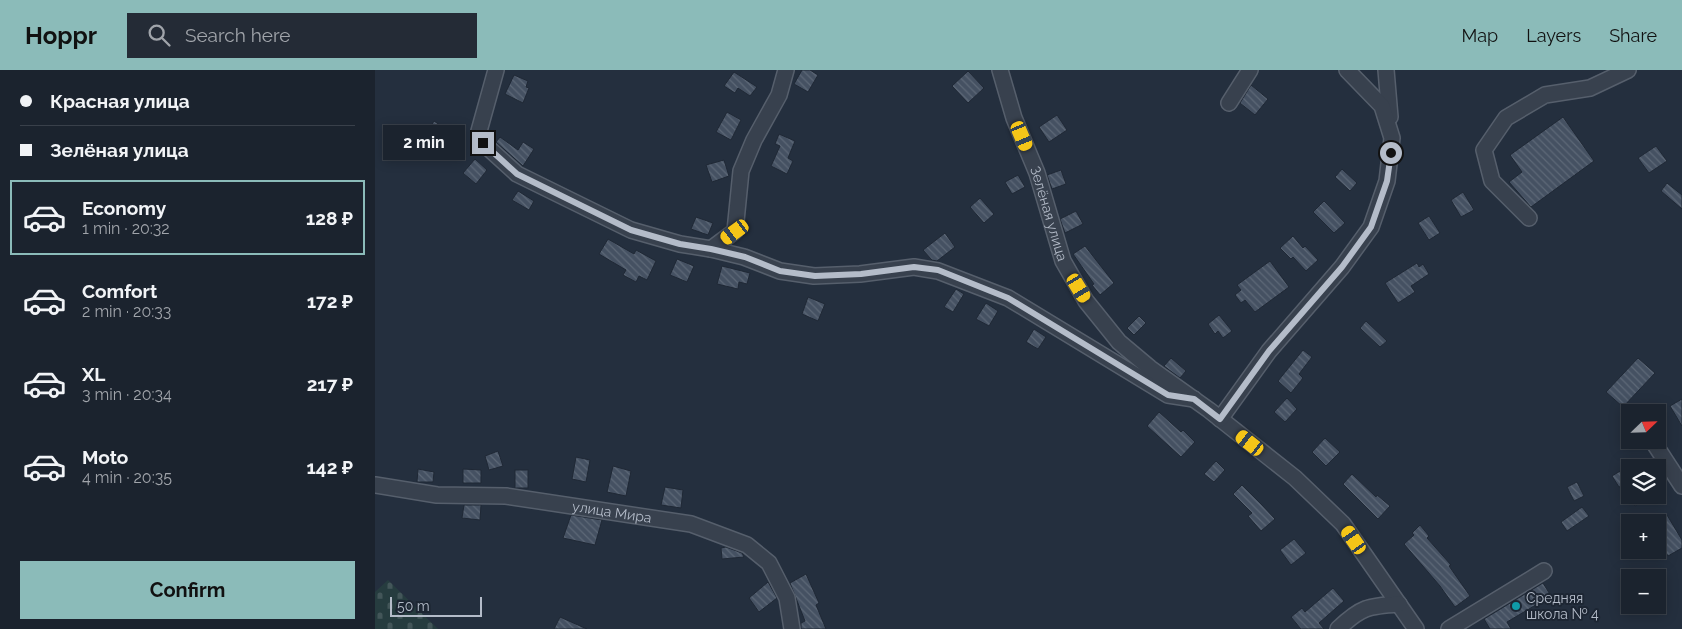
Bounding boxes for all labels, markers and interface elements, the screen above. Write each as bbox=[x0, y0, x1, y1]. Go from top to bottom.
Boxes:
search box bbox=[127, 13, 477, 58]
text: Hoppr bbox=[25, 21, 97, 50]
icon: search bbox=[145, 21, 173, 49]
text: Search here bbox=[185, 24, 290, 46]
text: Map bbox=[1462, 25, 1498, 46]
text: Layers bbox=[1526, 25, 1581, 46]
text: Share bbox=[1609, 25, 1657, 46]
text: Красная улица bbox=[50, 90, 190, 112]
car bbox=[1009, 119, 1034, 153]
callout: 2 min bbox=[383, 126, 465, 160]
route end bbox=[472, 132, 494, 154]
text: 2 min bbox=[403, 133, 445, 152]
text: Зелёная улица bbox=[50, 139, 189, 161]
route start bbox=[1380, 142, 1402, 164]
street label: Зелёная улица bbox=[1027, 164, 1071, 263]
icon: car bbox=[22, 195, 67, 240]
text: Economy bbox=[82, 197, 166, 219]
text: 128 ₽ bbox=[306, 207, 353, 229]
car bbox=[718, 217, 751, 247]
text: 1 min · 20:32 bbox=[82, 219, 170, 238]
car bbox=[1064, 271, 1093, 305]
icon: car bbox=[22, 278, 67, 323]
text: Comfort bbox=[82, 280, 157, 302]
text: 172 ₽ bbox=[307, 290, 353, 312]
text: 2 min · 20:33 bbox=[82, 302, 171, 321]
icon: car bbox=[22, 361, 67, 406]
text: XL bbox=[82, 363, 105, 385]
text: 217 ₽ bbox=[307, 373, 353, 395]
text: 3 min · 20:34 bbox=[82, 385, 172, 404]
north arrow bbox=[1621, 404, 1666, 449]
map controls bbox=[1621, 404, 1666, 614]
car bbox=[1233, 428, 1266, 458]
icon: car bbox=[22, 444, 67, 489]
text: Moto bbox=[82, 446, 128, 468]
text: 142 ₽ bbox=[306, 456, 353, 478]
button: layers bbox=[1621, 459, 1666, 504]
text: 4 min · 20:35 bbox=[82, 468, 172, 487]
street label: улица Мира bbox=[571, 498, 653, 526]
button: + bbox=[1621, 514, 1666, 559]
car bbox=[1339, 523, 1368, 557]
button: Confirm bbox=[20, 561, 355, 619]
button: − bbox=[1621, 569, 1666, 614]
place label: Средняя школа № 4 bbox=[1526, 590, 1599, 622]
scale bar bbox=[390, 594, 483, 617]
text: 50 m bbox=[397, 598, 430, 614]
marker: Средняя школа № 4 bbox=[1510, 600, 1522, 612]

